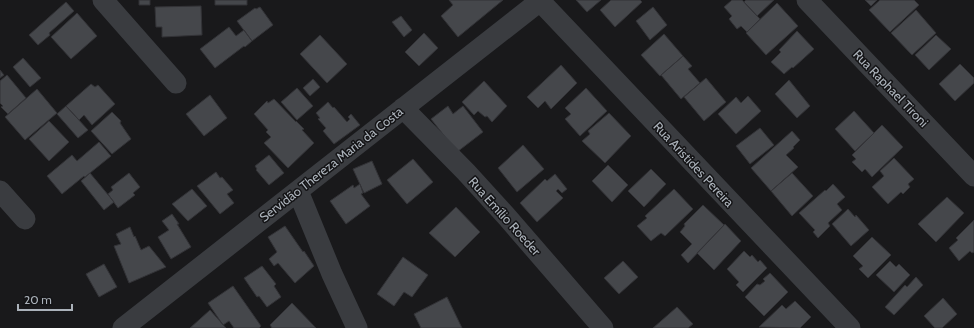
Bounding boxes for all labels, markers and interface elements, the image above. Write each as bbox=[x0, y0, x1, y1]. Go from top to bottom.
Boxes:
street label: Rua Raphael Tironi bbox=[850, 46, 932, 130]
street label: Servidão Thereza Maria da Costa bbox=[256, 103, 406, 225]
street label: Rua Aristides Pereira bbox=[650, 118, 738, 211]
street label: Rua Emílio Roeder bbox=[466, 173, 545, 259]
scale bar bbox=[18, 286, 72, 312]
text: 20 m bbox=[24, 292, 52, 307]

